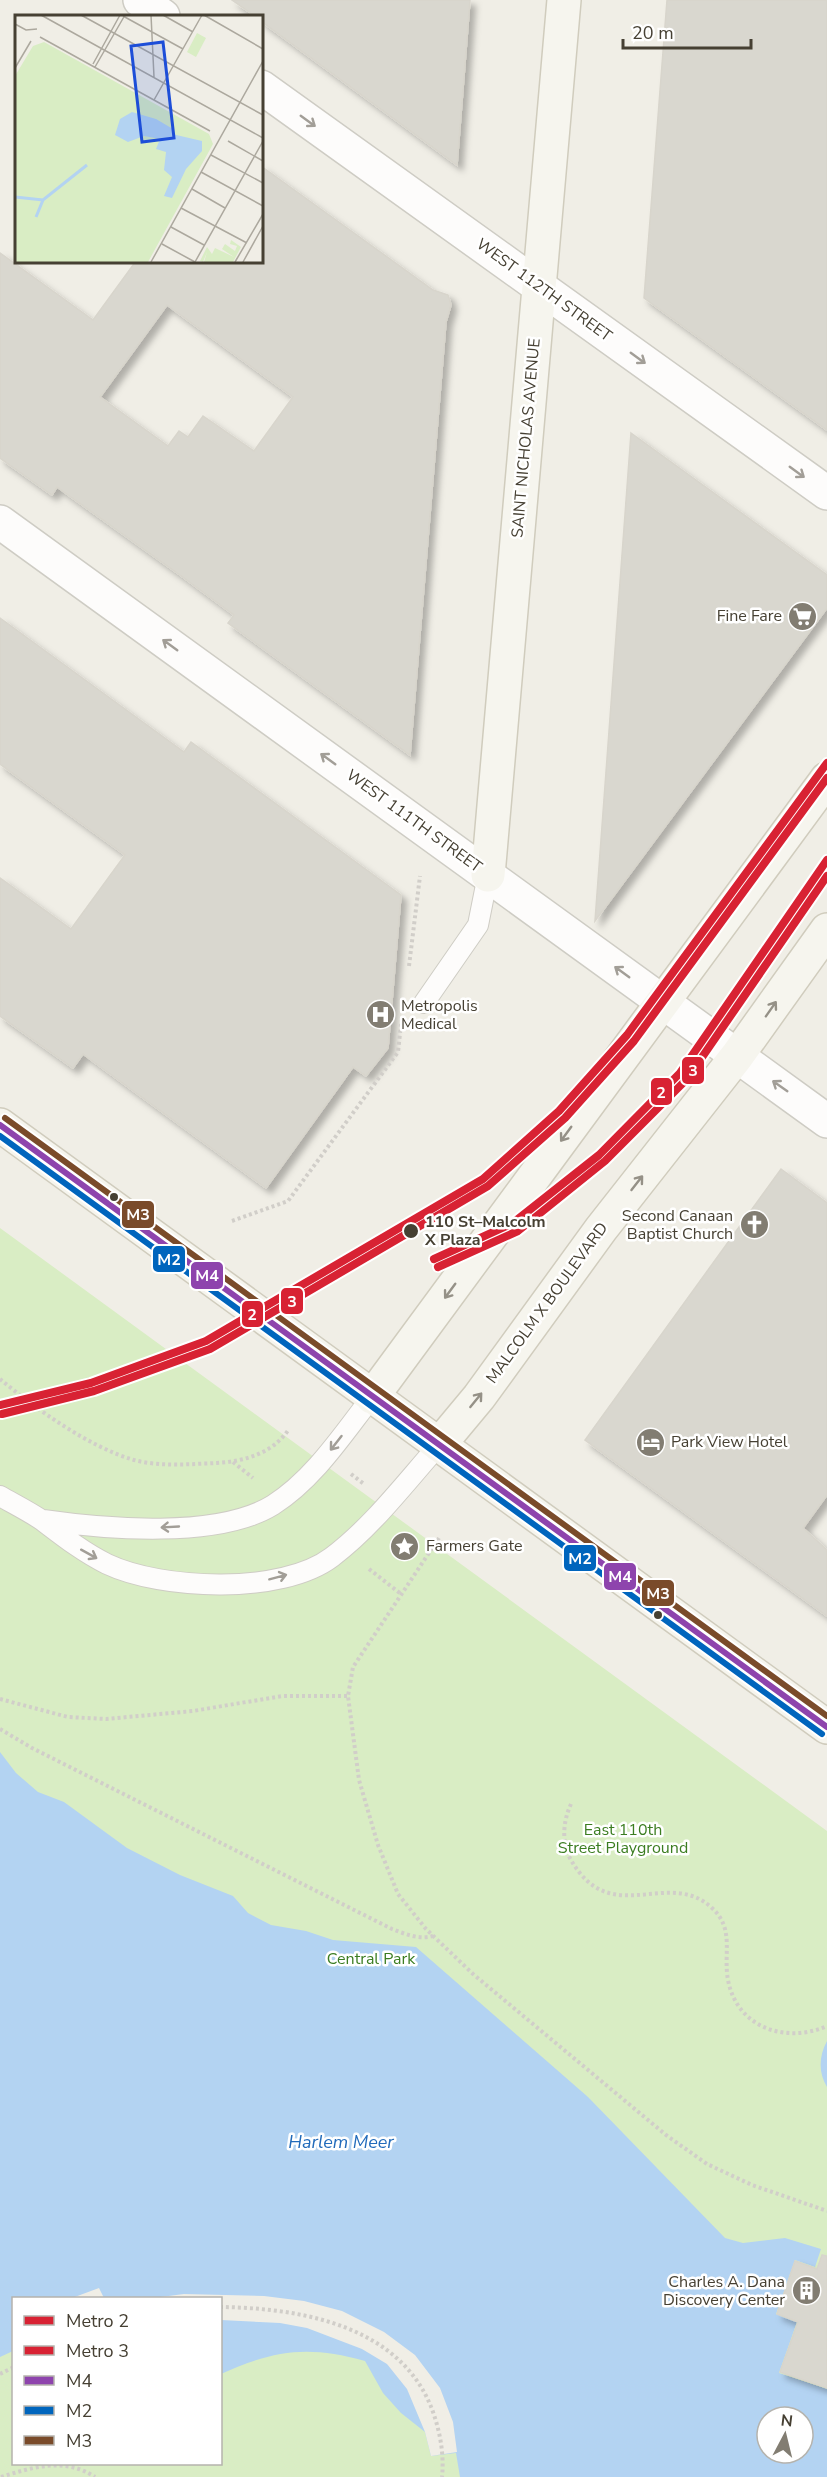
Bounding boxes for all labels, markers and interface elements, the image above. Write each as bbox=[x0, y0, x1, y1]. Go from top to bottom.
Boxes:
scale bar bbox=[623, 12, 750, 50]
inset map bbox=[15, 15, 262, 262]
text: 20 m bbox=[632, 21, 674, 45]
one-way arrow bbox=[300, 115, 316, 127]
street label: WEST 112TH STREET bbox=[472, 233, 617, 347]
street label: SAINT NICHOLAS AVENUE bbox=[506, 337, 546, 539]
one-way arrow bbox=[630, 352, 646, 364]
one-way arrow bbox=[788, 465, 804, 478]
supermarket icon: Fine Fare bbox=[787, 600, 819, 632]
place label: Fine Fare bbox=[717, 605, 782, 627]
one-way arrow bbox=[162, 639, 178, 651]
one-way arrow bbox=[320, 753, 336, 765]
street label: WEST 111TH STREET bbox=[342, 764, 487, 878]
one-way arrow bbox=[614, 966, 630, 978]
place label: Metropolis Medical bbox=[401, 995, 478, 1035]
hospital icon: Metropolis Medical bbox=[364, 999, 396, 1031]
one-way arrow bbox=[765, 1001, 777, 1017]
line badge: 3 bbox=[681, 1056, 705, 1085]
text: 3 bbox=[688, 1060, 698, 1082]
line badge: 2 bbox=[650, 1077, 673, 1106]
one-way arrow bbox=[772, 1080, 788, 1092]
text: 2 bbox=[656, 1082, 666, 1104]
one-way arrow bbox=[559, 1126, 572, 1142]
one-way arrow bbox=[631, 1175, 644, 1191]
unlabelled marker bbox=[108, 1191, 120, 1203]
line badge: M3 bbox=[121, 1200, 155, 1229]
text: M3 bbox=[126, 1204, 150, 1226]
place label: Second Canaan Baptist Church bbox=[622, 1205, 733, 1245]
church icon: Second Canaan Baptist Church bbox=[738, 1209, 770, 1241]
place label: 110 St–Malcolm X Plaza bbox=[424, 1211, 546, 1251]
street label: MALCOLM X BOULEVARD bbox=[481, 1218, 613, 1388]
marker: 110 St–Malcolm X Plaza bbox=[402, 1222, 420, 1240]
line badge: M2 bbox=[152, 1245, 186, 1273]
text: M2 bbox=[157, 1249, 181, 1271]
line badge: M4 bbox=[190, 1261, 224, 1290]
text: M4 bbox=[195, 1265, 219, 1287]
one-way arrow bbox=[444, 1282, 456, 1298]
line badge: 3 bbox=[280, 1287, 304, 1315]
text: 3 bbox=[287, 1291, 297, 1313]
line badge: 2 bbox=[241, 1300, 264, 1328]
text: 2 bbox=[247, 1304, 257, 1326]
one-way arrow bbox=[470, 1392, 483, 1408]
hotel icon: Park View Hotel bbox=[634, 1426, 666, 1458]
place label: Park View Hotel bbox=[671, 1431, 788, 1453]
one-way arrow bbox=[329, 1435, 342, 1451]
one-way arrow bbox=[161, 1522, 181, 1533]
place icon: Farmers Gate bbox=[389, 1530, 421, 1562]
place label: Farmers Gate bbox=[426, 1535, 522, 1557]
line badge: M2 bbox=[563, 1544, 597, 1572]
text: M2 bbox=[568, 1548, 592, 1570]
one-way arrow bbox=[80, 1549, 98, 1560]
line badge: M4 bbox=[603, 1562, 637, 1591]
text: M4 bbox=[608, 1566, 632, 1588]
one-way arrow bbox=[268, 1571, 287, 1582]
line badge: M3 bbox=[641, 1579, 675, 1607]
text: M3 bbox=[646, 1583, 670, 1605]
unlabelled marker bbox=[652, 1609, 664, 1621]
park label: East 110th Street Playground bbox=[558, 1819, 688, 1859]
park label: Central Park bbox=[327, 1948, 416, 1970]
water label: Harlem Meer bbox=[288, 2130, 394, 2154]
place label: Charles A. Dana Discovery Center bbox=[663, 2271, 785, 2311]
building icon: Charles A. Dana Discovery Center bbox=[790, 2275, 822, 2307]
legend bbox=[12, 2297, 222, 2465]
text: Metro 2 bbox=[66, 2309, 129, 2333]
text: Metro 3 bbox=[66, 2339, 129, 2363]
text: M4 bbox=[66, 2369, 92, 2393]
text: M2 bbox=[66, 2399, 92, 2423]
north arrow bbox=[755, 2405, 815, 2465]
text: N bbox=[779, 2409, 794, 2433]
text: M3 bbox=[66, 2429, 92, 2453]

